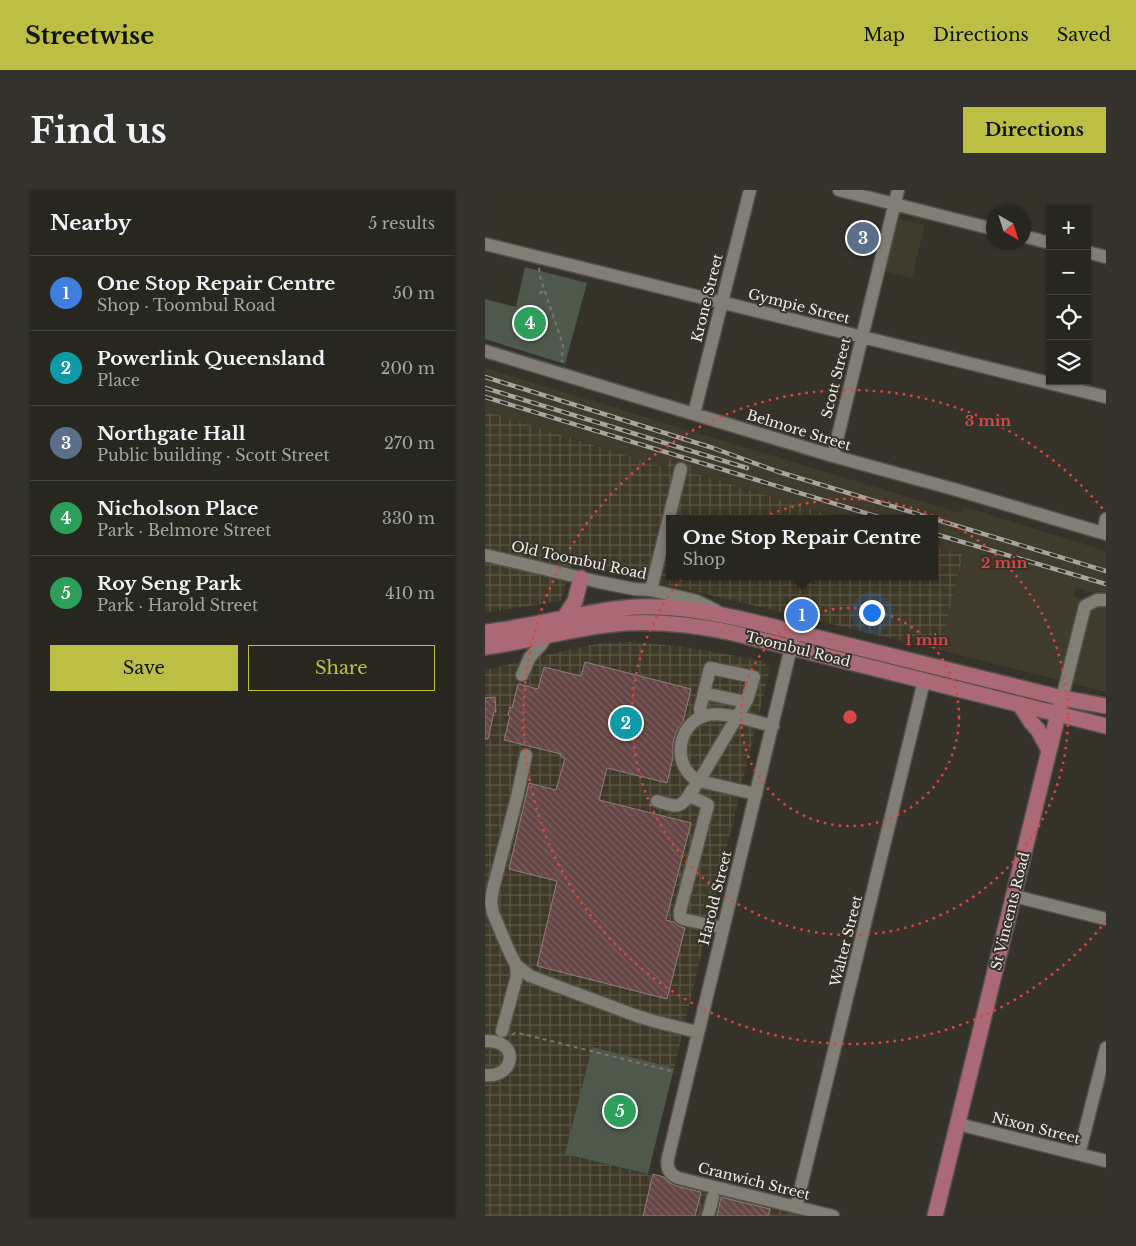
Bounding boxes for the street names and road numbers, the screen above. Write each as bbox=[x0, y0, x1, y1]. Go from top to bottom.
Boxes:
street label: Krone Street bbox=[687, 251, 727, 344]
street label: Gympie Street bbox=[746, 285, 853, 328]
street label: Scott Street bbox=[817, 335, 855, 420]
street label: Belmore Street bbox=[745, 406, 854, 455]
street label: Old Toombul Road bbox=[510, 537, 649, 583]
street label: Toombul Road bbox=[744, 627, 853, 671]
street label: Harold Street bbox=[695, 848, 736, 947]
street label: St Vincents Road bbox=[987, 850, 1034, 972]
street label: Walter Street bbox=[826, 893, 866, 989]
street label: Nixon Street bbox=[990, 1108, 1083, 1148]
street label: Cranwich Street bbox=[696, 1158, 813, 1204]

